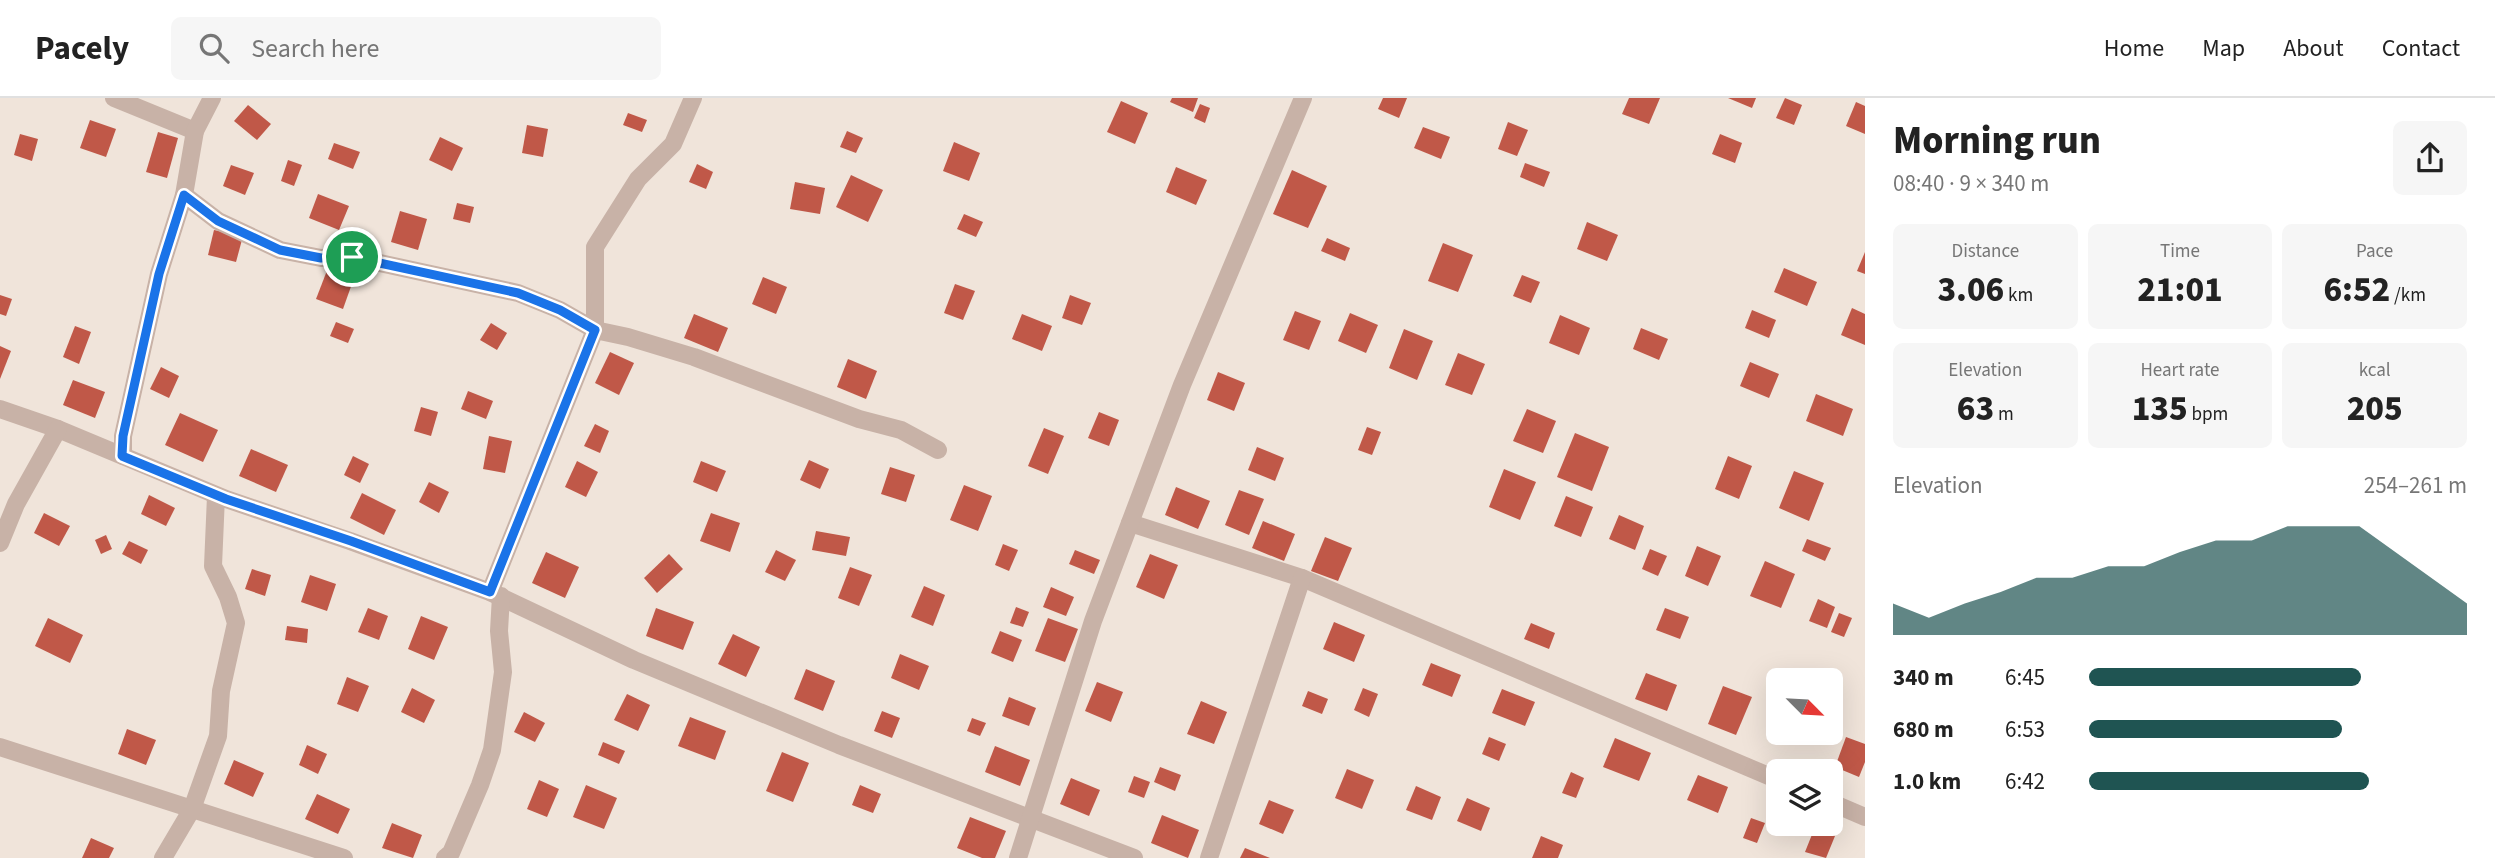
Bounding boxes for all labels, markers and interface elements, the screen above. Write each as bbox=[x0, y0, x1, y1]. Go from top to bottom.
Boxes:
search box bbox=[171, 17, 661, 80]
text: Pacely bbox=[35, 25, 129, 72]
icon: search bbox=[195, 29, 233, 67]
text: Search here bbox=[251, 30, 379, 67]
text: Home bbox=[2104, 31, 2164, 66]
text: Map bbox=[2202, 31, 2245, 66]
text: About bbox=[2283, 31, 2344, 66]
text: Contact bbox=[2382, 31, 2460, 66]
text: Morning run bbox=[1893, 114, 2101, 168]
button: share bbox=[2393, 121, 2467, 195]
text: 08:40 · 9 × 340 m bbox=[1893, 167, 2049, 200]
pin bbox=[322, 227, 382, 287]
icon: arrive bbox=[333, 238, 371, 276]
text: Distance bbox=[1952, 238, 2019, 265]
text: Time bbox=[2160, 238, 2200, 265]
text: Pace bbox=[2356, 238, 2393, 265]
text: 3.06 bbox=[1937, 265, 2004, 315]
text: 21:01 bbox=[2137, 265, 2223, 315]
text: 6:52 bbox=[2323, 265, 2390, 315]
text: km bbox=[2004, 282, 2033, 309]
text: /km bbox=[2390, 282, 2426, 309]
text: Elevation bbox=[1948, 357, 2022, 384]
text: Heart rate bbox=[2140, 357, 2219, 384]
text: kcal bbox=[2359, 357, 2391, 384]
text: 63 bbox=[1957, 384, 1994, 434]
text: 135 bbox=[2132, 384, 2188, 434]
text: 205 bbox=[2347, 384, 2403, 434]
text: m bbox=[1994, 401, 2014, 428]
text: bpm bbox=[2188, 401, 2228, 428]
text: Elevation bbox=[1893, 469, 1983, 502]
text: 254–261 m bbox=[2364, 469, 2467, 502]
text: 340 m bbox=[1893, 661, 1954, 694]
text: 6:45 bbox=[2005, 661, 2045, 694]
north arrow bbox=[1766, 668, 1843, 746]
map controls bbox=[1766, 668, 1843, 836]
text: 680 m bbox=[1893, 713, 1954, 746]
text: 6:53 bbox=[2005, 713, 2045, 746]
button: layers bbox=[1766, 759, 1843, 836]
text: 1.0 km bbox=[1893, 765, 1961, 798]
text: 6:42 bbox=[2005, 765, 2045, 798]

